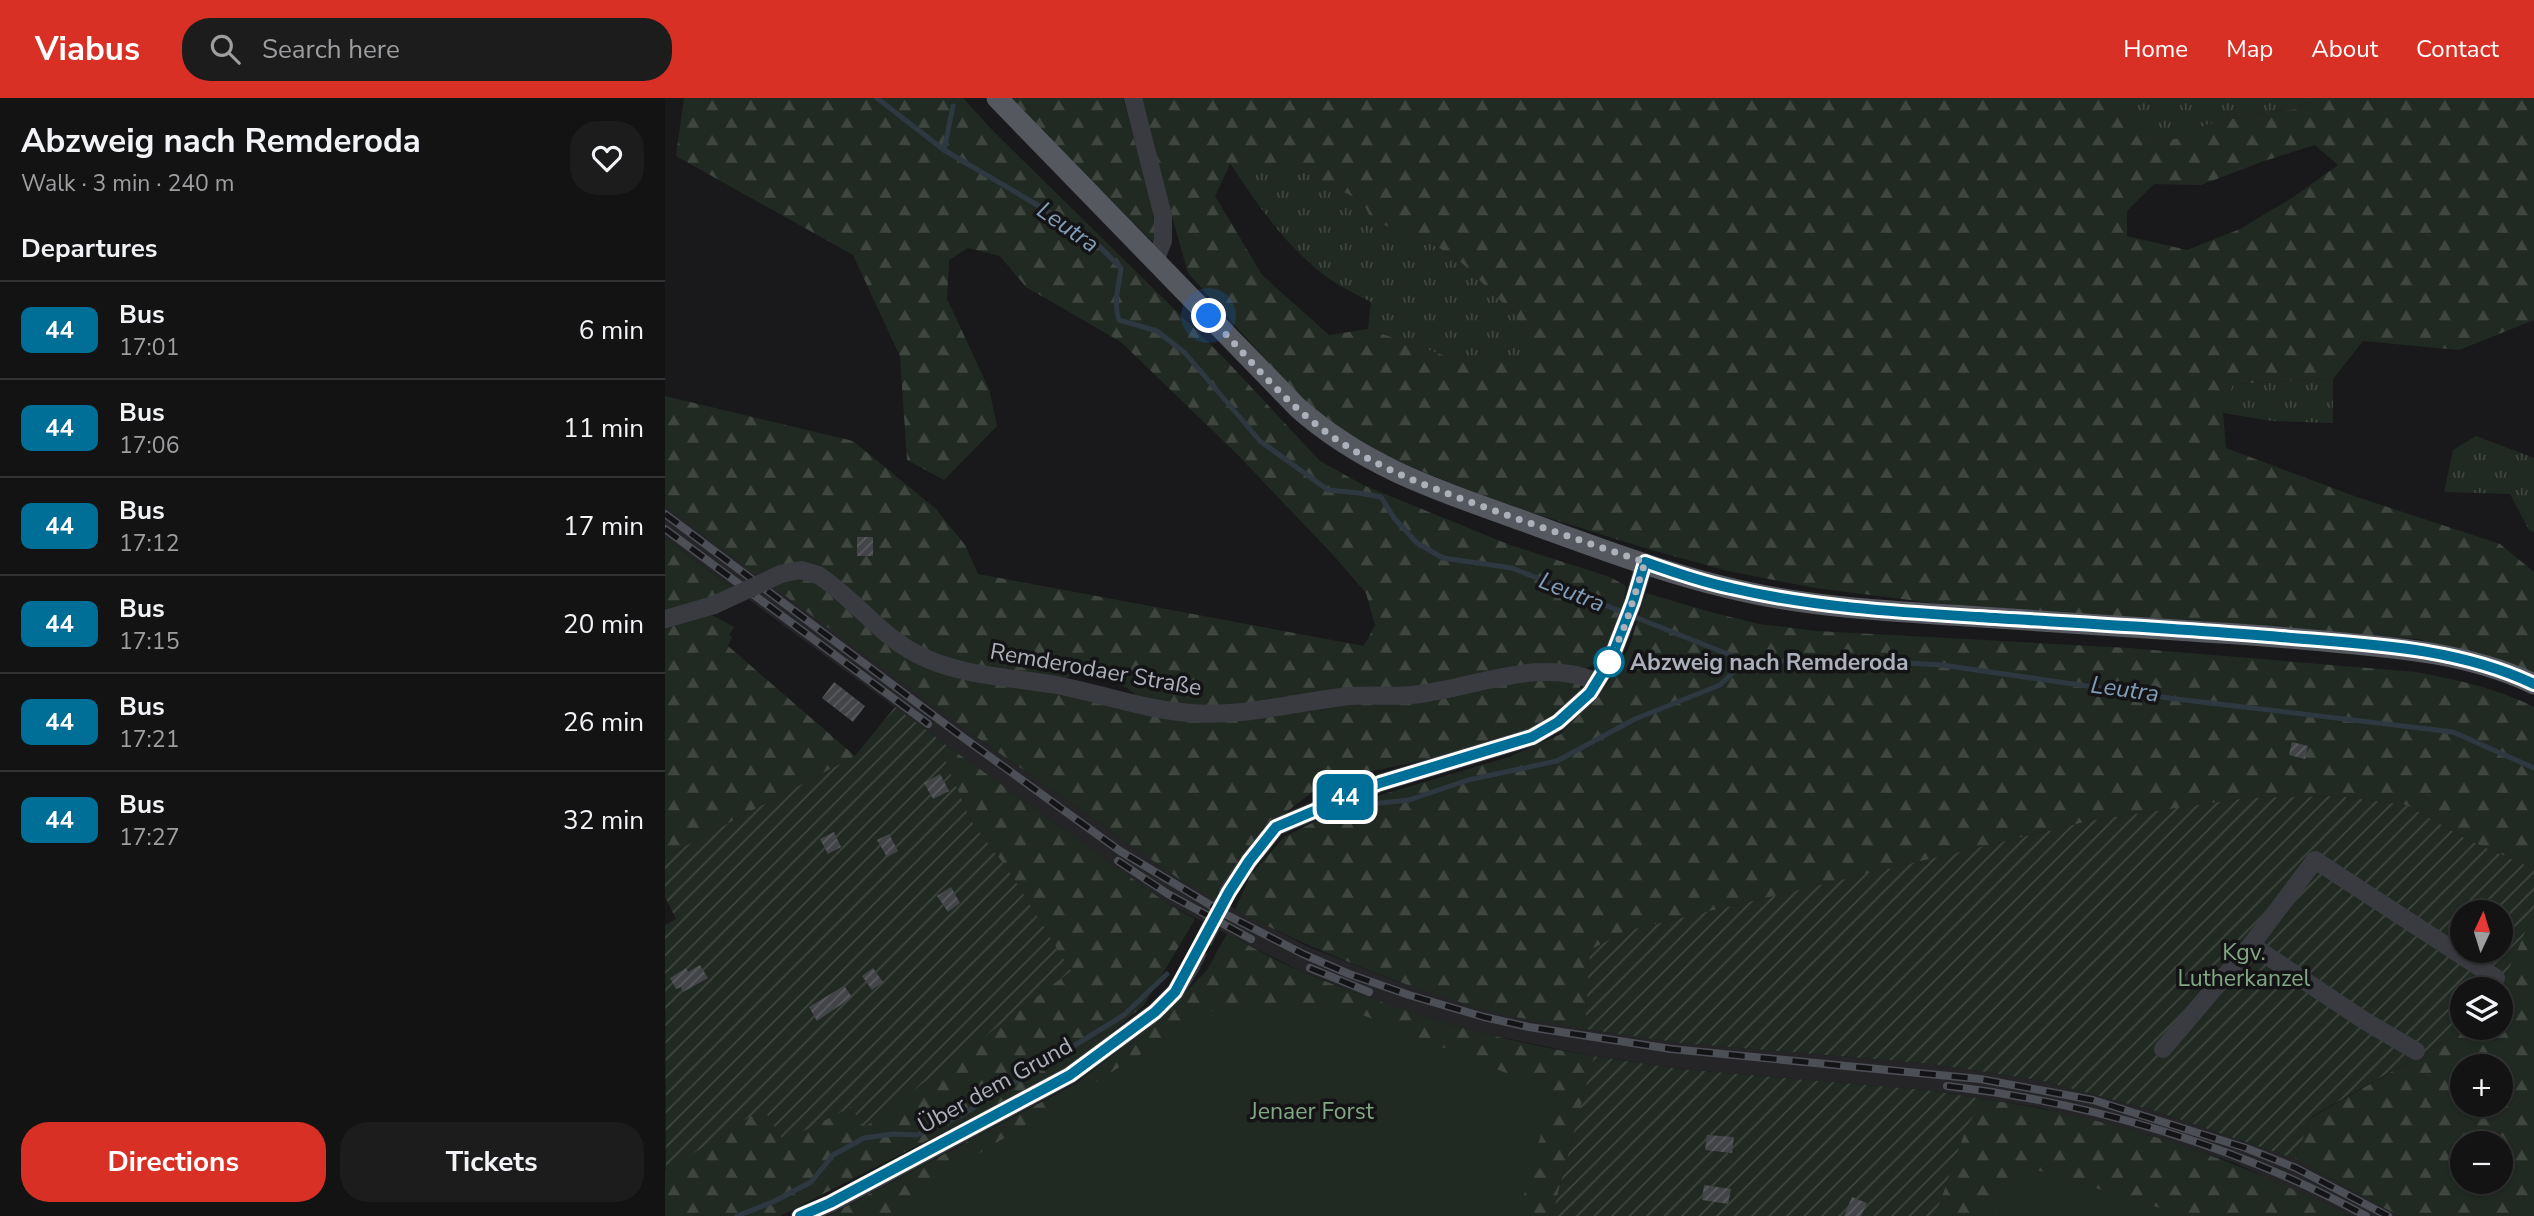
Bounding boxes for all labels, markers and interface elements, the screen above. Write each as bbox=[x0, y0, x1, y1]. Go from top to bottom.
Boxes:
search box bbox=[182, 18, 672, 81]
text: Viabus bbox=[35, 27, 140, 72]
icon: search bbox=[206, 30, 244, 68]
text: Search here bbox=[262, 32, 400, 67]
text: Home bbox=[2123, 33, 2188, 65]
text: Map bbox=[2226, 33, 2273, 65]
text: About bbox=[2311, 33, 2378, 65]
text: Contact bbox=[2416, 33, 2499, 65]
text: Abzweig nach Remderoda bbox=[21, 119, 421, 164]
button: heart bbox=[570, 121, 644, 195]
text: Walk · 3 min · 240 m bbox=[21, 168, 234, 199]
water label: Leutra bbox=[1031, 194, 1105, 260]
text: Departures bbox=[21, 231, 157, 266]
text: Bus bbox=[119, 297, 165, 332]
your location bbox=[1191, 298, 1226, 333]
text: 6 min bbox=[579, 313, 644, 348]
text: 44 bbox=[45, 314, 74, 346]
text: 17:01 bbox=[119, 332, 179, 363]
text: Bus bbox=[119, 395, 165, 430]
text: 11 min bbox=[563, 411, 644, 446]
text: 44 bbox=[45, 412, 74, 444]
text: 17:06 bbox=[119, 430, 179, 461]
text: Bus bbox=[119, 493, 165, 528]
text: 17 min bbox=[563, 509, 644, 544]
text: 44 bbox=[45, 510, 74, 542]
text: 17:12 bbox=[119, 528, 179, 559]
water label: Leutra bbox=[1534, 564, 1610, 620]
text: Bus bbox=[119, 591, 165, 626]
text: 20 min bbox=[563, 607, 644, 642]
text: 44 bbox=[45, 608, 74, 640]
text: 17:15 bbox=[119, 626, 179, 657]
street label: Remderodaer Straße bbox=[988, 636, 1204, 703]
marker: Abzweig nach Remderoda bbox=[1594, 647, 1624, 677]
place label: Abzweig nach Remderoda bbox=[1630, 647, 1909, 678]
water label: Leutra bbox=[2089, 668, 2161, 710]
text: Bus bbox=[119, 689, 165, 724]
text: 26 min bbox=[563, 705, 644, 740]
text: 44 bbox=[45, 706, 74, 738]
text: 17:21 bbox=[119, 724, 179, 755]
line badge: 44 bbox=[1313, 774, 1377, 820]
text: 44 bbox=[1331, 781, 1359, 813]
text: Bus bbox=[119, 787, 165, 822]
text: 32 min bbox=[563, 803, 644, 838]
text: 44 bbox=[45, 804, 74, 836]
text: 17:27 bbox=[119, 822, 179, 853]
north arrow bbox=[2450, 900, 2513, 962]
map controls bbox=[2450, 900, 2513, 1194]
park label: Kgv. Lutherkanzel bbox=[2178, 937, 2311, 994]
button: layers bbox=[2450, 977, 2513, 1040]
street label: Über dem Grund bbox=[912, 1030, 1078, 1141]
button: + bbox=[2450, 1054, 2513, 1117]
park label: Jenaer Forst bbox=[1249, 1096, 1375, 1127]
button: Directions bbox=[21, 1122, 326, 1202]
button: Tickets bbox=[340, 1122, 644, 1202]
button: − bbox=[2450, 1131, 2513, 1194]

